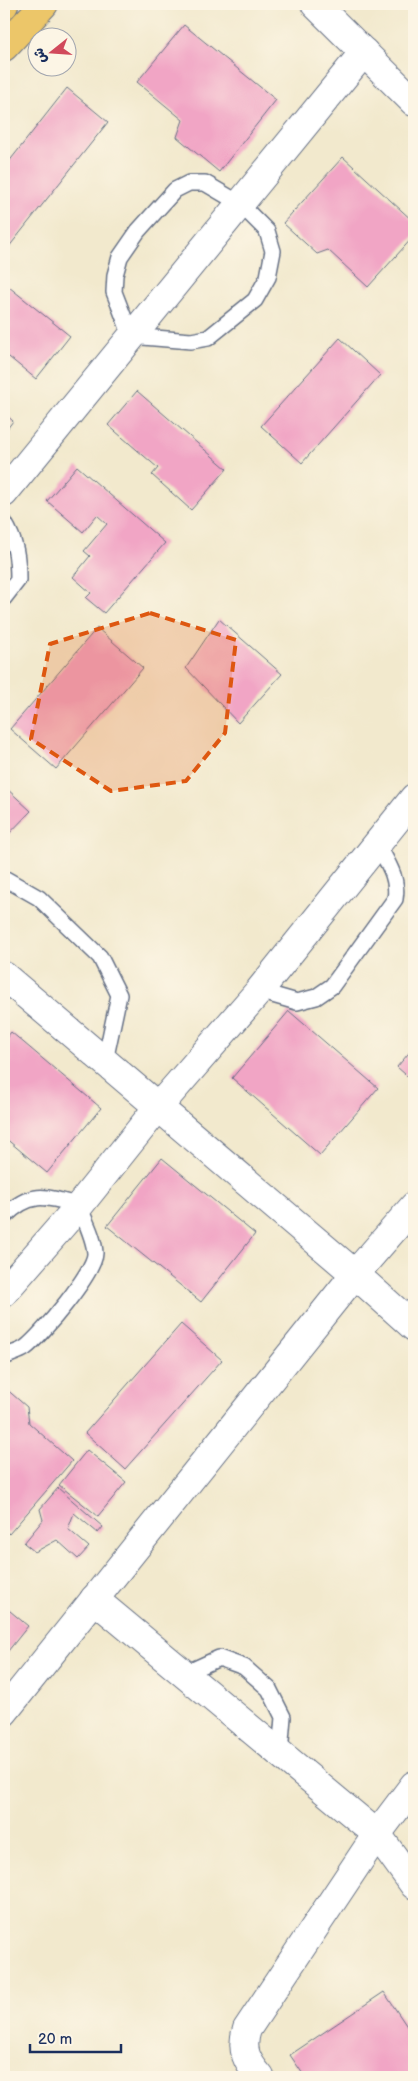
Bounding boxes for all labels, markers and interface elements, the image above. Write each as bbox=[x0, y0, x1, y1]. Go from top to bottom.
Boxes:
north arrow bbox=[28, 28, 78, 78]
text: ش bbox=[30, 46, 50, 66]
scale bar bbox=[30, 2021, 121, 2053]
text: 20 m bbox=[38, 2030, 72, 2049]

